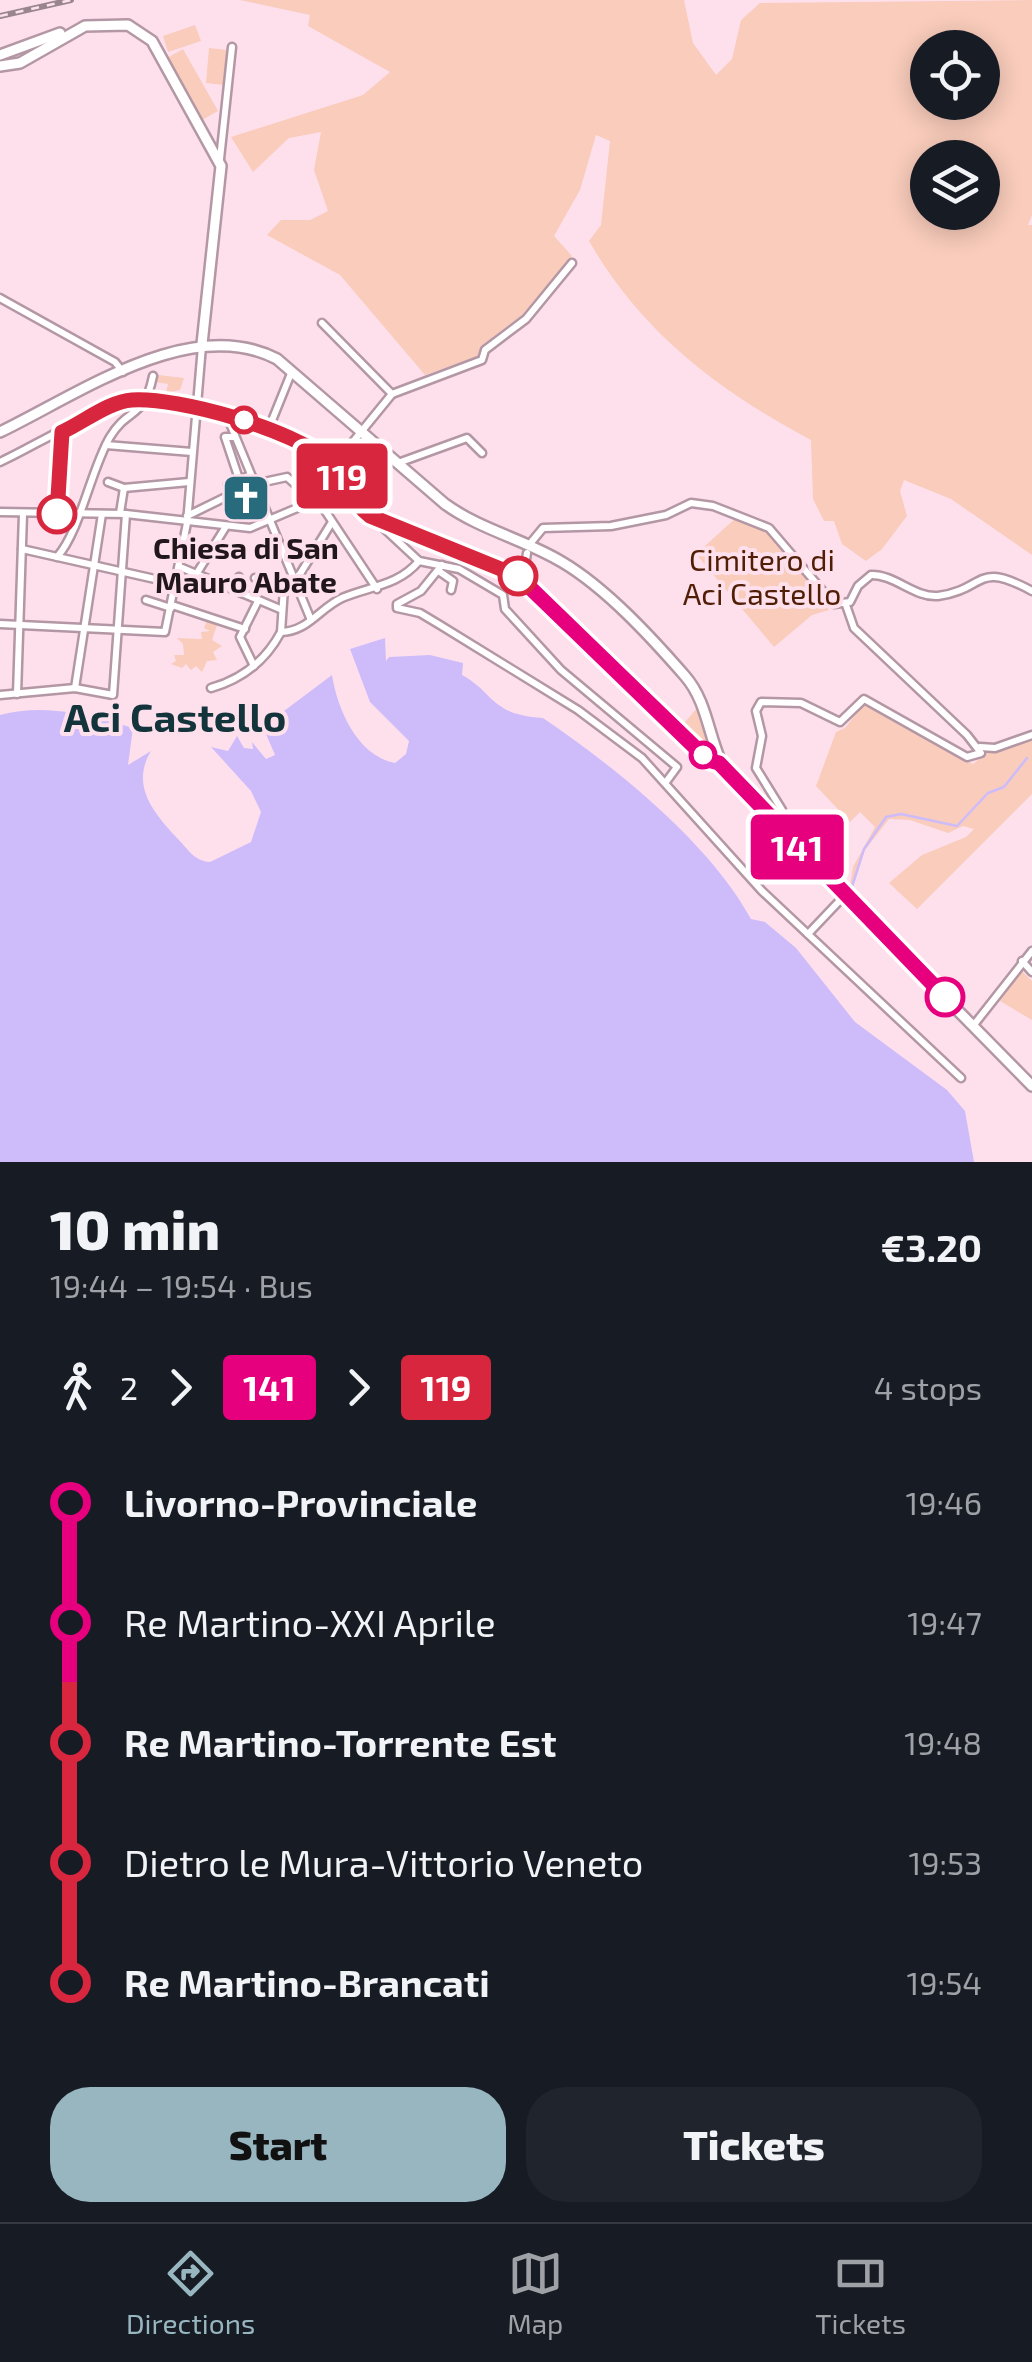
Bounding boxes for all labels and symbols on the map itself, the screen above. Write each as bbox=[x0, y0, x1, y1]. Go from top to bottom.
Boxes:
unlabelled marker bbox=[231, 407, 257, 433]
line badge: 119 bbox=[284, 444, 400, 508]
church icon: Chiesa di San Mauro Abate bbox=[220, 472, 272, 524]
unlabelled marker bbox=[38, 495, 76, 533]
place label: Chiesa di San Mauro Abate bbox=[153, 529, 339, 599]
park label: Cimitero di Aci Castello bbox=[683, 541, 841, 611]
unlabelled marker bbox=[499, 557, 537, 595]
district label: Aci Castello bbox=[64, 692, 286, 740]
unlabelled marker bbox=[690, 742, 716, 768]
line badge: 141 bbox=[740, 814, 854, 880]
unlabelled marker bbox=[926, 978, 964, 1016]

